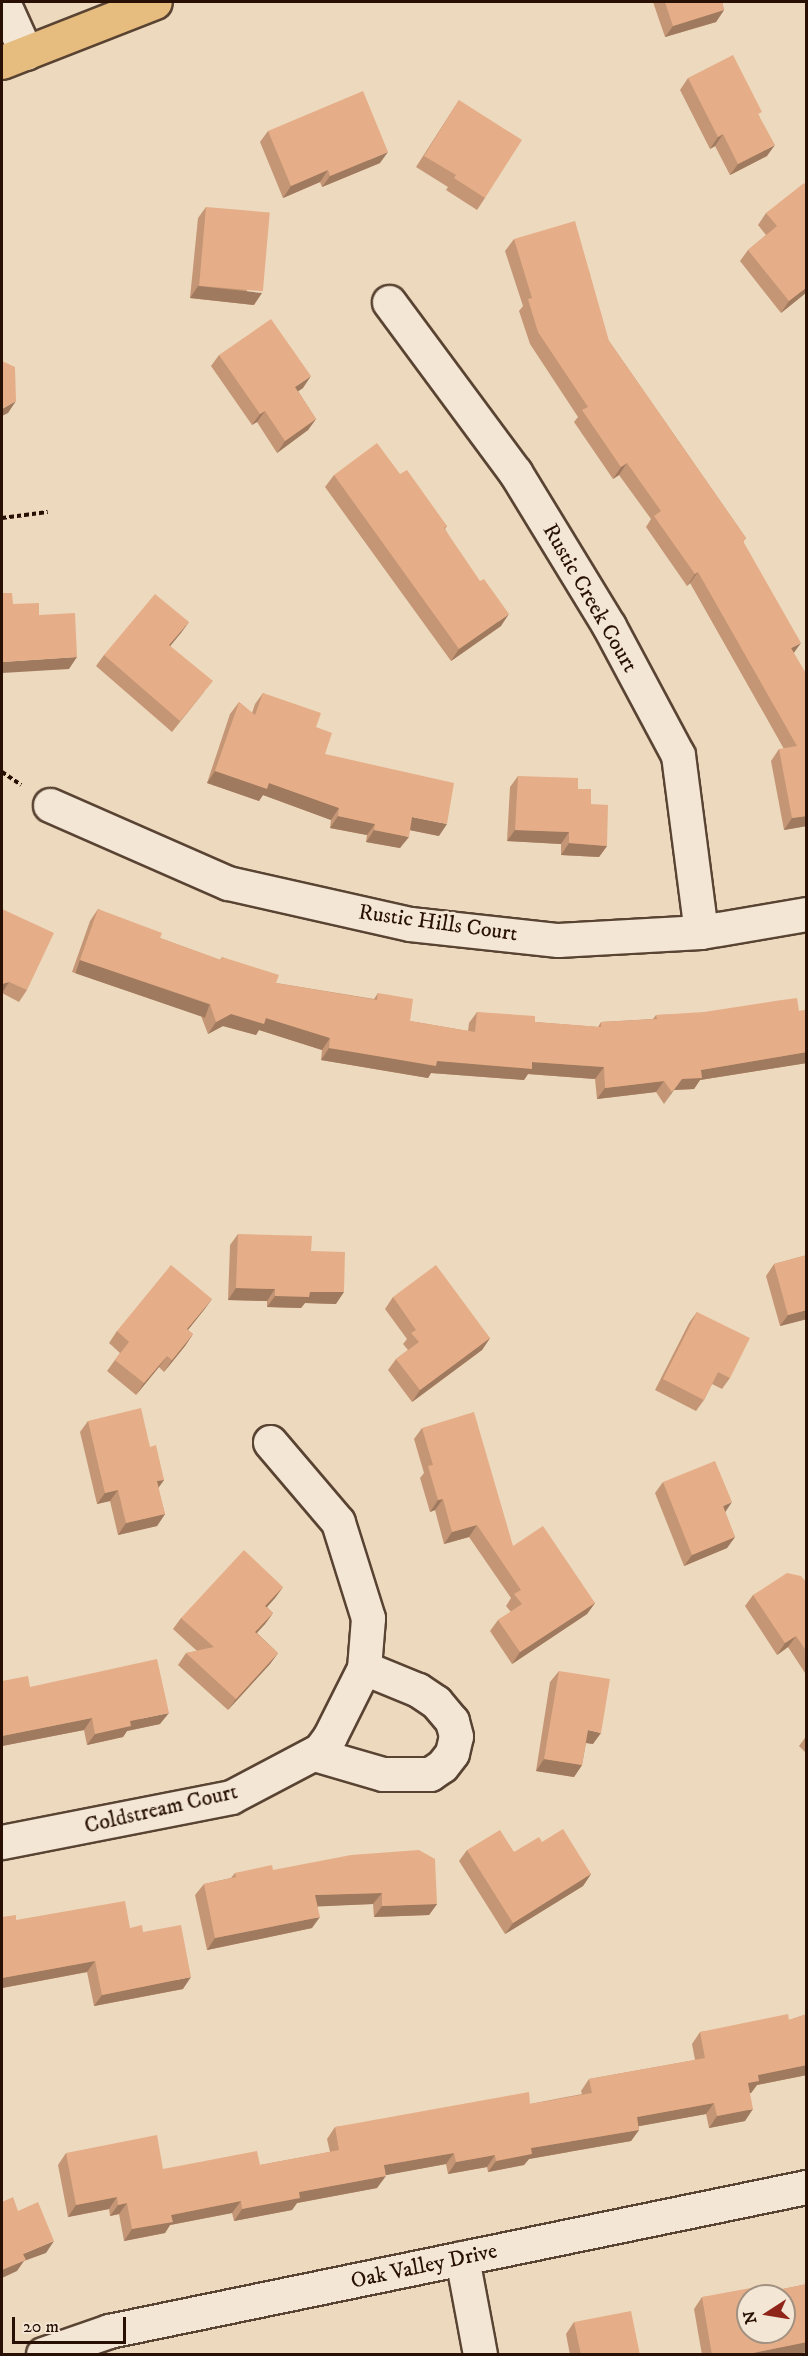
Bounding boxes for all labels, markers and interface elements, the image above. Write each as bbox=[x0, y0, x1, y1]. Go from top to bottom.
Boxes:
street label: Rustic Creek Court bbox=[537, 519, 643, 677]
street label: Rustic Hills Court bbox=[357, 899, 519, 947]
street label: Coldstream Court bbox=[82, 1779, 240, 1839]
street label: Oak Valley Drive bbox=[348, 2238, 500, 2294]
north arrow bbox=[736, 2284, 796, 2344]
scale bar bbox=[15, 2305, 129, 2343]
text: N bbox=[739, 2309, 761, 2326]
text: 20 m bbox=[23, 2316, 59, 2338]

